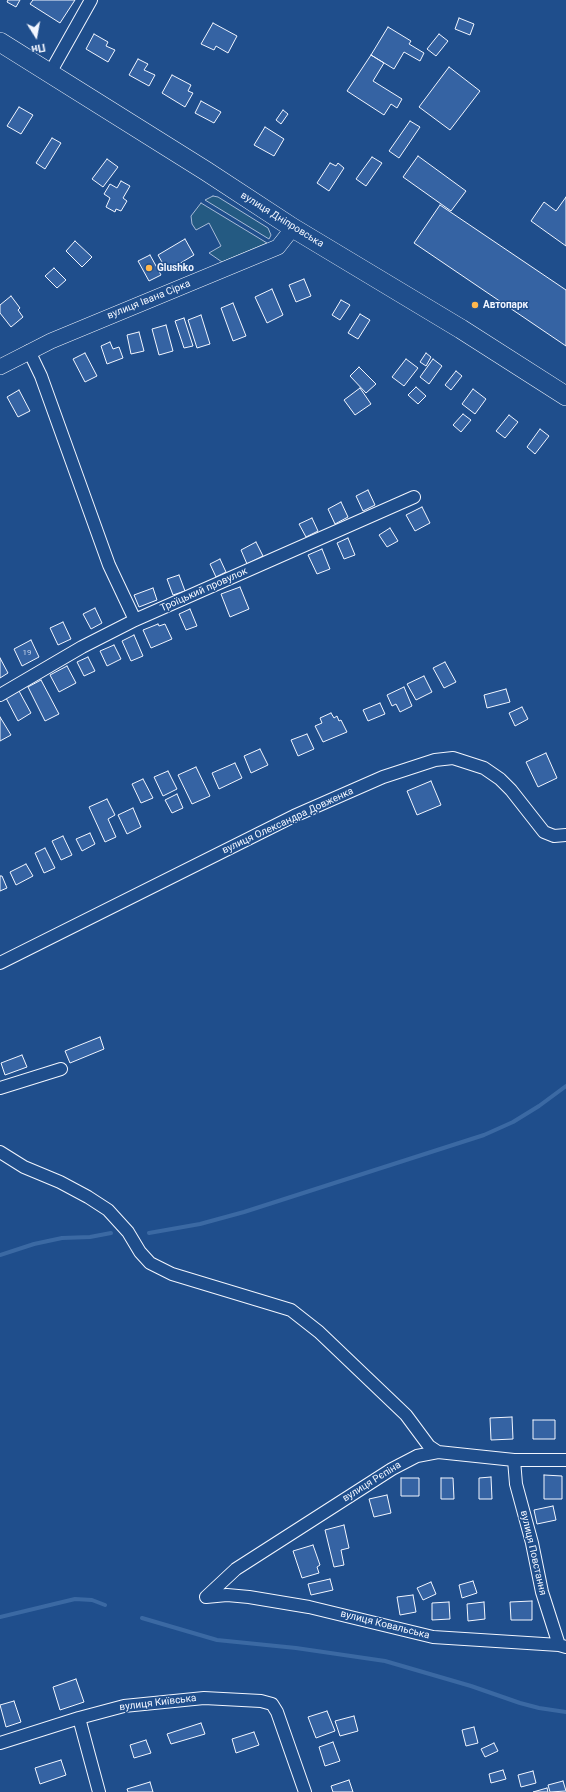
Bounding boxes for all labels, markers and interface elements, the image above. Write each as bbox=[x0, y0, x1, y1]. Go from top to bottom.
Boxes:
north arrow bbox=[16, 16, 56, 56]
text: Пн bbox=[30, 41, 47, 56]
street label: вулиця Дніпровська bbox=[238, 190, 326, 250]
place label: Glushko bbox=[157, 262, 194, 274]
marker: Glushko bbox=[144, 263, 154, 273]
street label: вулиця Івана Сірка bbox=[106, 278, 192, 322]
place label: Автопарк bbox=[483, 299, 528, 311]
marker: Автопарк bbox=[470, 300, 480, 310]
street label: Троїцький провулок bbox=[159, 565, 249, 615]
house number: 19 bbox=[23, 648, 31, 658]
street label: вулиця Олександра Довженка bbox=[220, 785, 356, 857]
street label: вулиця Рєпіна bbox=[341, 1459, 403, 1505]
street label: вулиця Повстання bbox=[517, 1509, 549, 1597]
street label: вулиця Ковальська bbox=[339, 1608, 431, 1642]
street label: вулиця Київська bbox=[119, 1692, 197, 1714]

